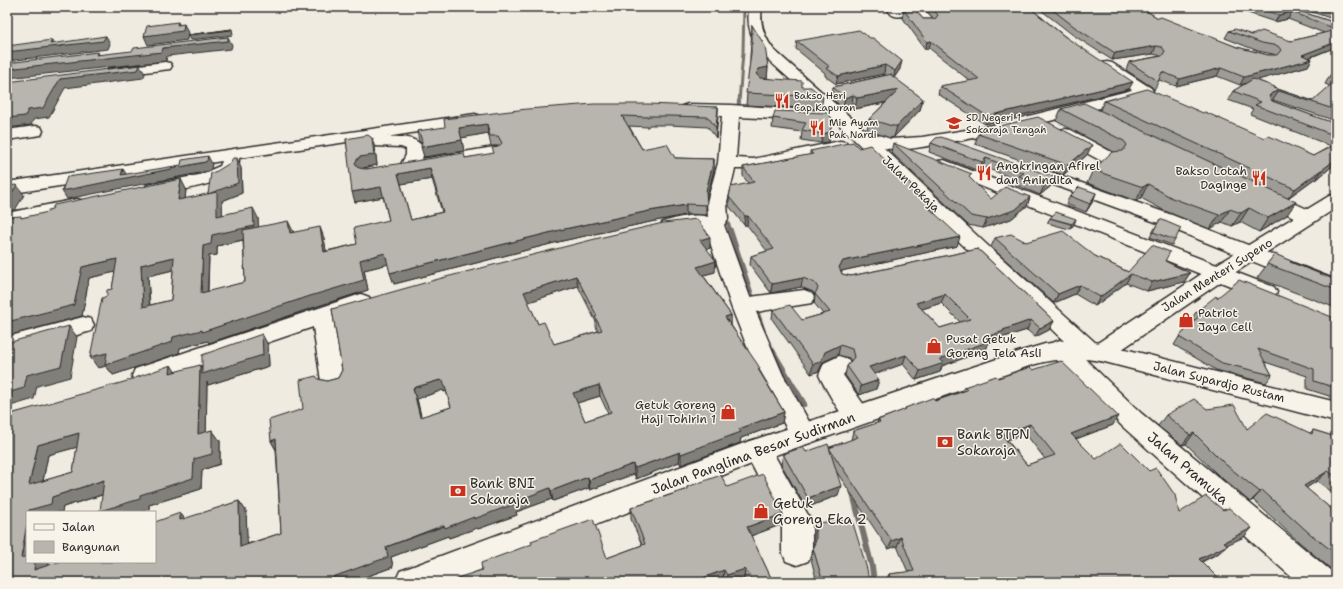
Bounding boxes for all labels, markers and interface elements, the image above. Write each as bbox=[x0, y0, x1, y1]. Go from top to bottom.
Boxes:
place label: Bakso Heri Cap Kapuran bbox=[794, 89, 855, 114]
restaurant icon: Bakso Heri Cap Kapuran bbox=[773, 92, 791, 110]
place label: SD Negeri 1 Sokaraja Tengah bbox=[966, 111, 1047, 136]
school or university icon: SD Negeri 1 Sokaraja Tengah bbox=[945, 114, 963, 132]
place label: Mie Ayam Pak Nardi bbox=[829, 116, 878, 141]
restaurant icon: Mie Ayam Pak Nardi bbox=[808, 119, 826, 137]
street label: Jalan Pekaja bbox=[879, 152, 944, 216]
place label: Angkringan Afirel dan Anindita bbox=[996, 158, 1100, 188]
place label: Bakso Lotah Daginge bbox=[1175, 163, 1247, 193]
restaurant icon: Angkringan Afirel dan Anindita bbox=[975, 164, 993, 182]
restaurant icon: Bakso Lotah Daginge bbox=[1250, 169, 1268, 187]
street label: Jalan Menteri Supeno bbox=[1159, 234, 1275, 316]
place label: Patriot Jaya Cell bbox=[1198, 305, 1252, 335]
shop icon: Patriot Jaya Cell bbox=[1177, 311, 1195, 329]
place label: Pusat Getuk Goreng Tela Asli bbox=[946, 331, 1042, 361]
shop icon: Pusat Getuk Goreng Tela Asli bbox=[925, 337, 943, 355]
street label: Jalan Supardjo Rustam bbox=[1152, 358, 1286, 406]
place label: Getuk Goreng Haji Tohirin 1 bbox=[635, 397, 716, 427]
shop icon: Getuk Goreng Haji Tohirin 1 bbox=[719, 403, 737, 421]
street label: Jalan Panglima Besar Sudirman bbox=[649, 408, 858, 498]
place label: Bank BTPN Sokaraja bbox=[957, 425, 1030, 459]
street label: Jalan Pramuka bbox=[1144, 428, 1232, 508]
bank icon: Bank BTPN Sokaraja bbox=[936, 433, 954, 451]
place label: Bank BNI Sokaraja bbox=[470, 474, 535, 508]
bank icon: Bank BNI Sokaraja bbox=[449, 482, 467, 500]
place label: Getuk Goreng Eka 2 bbox=[773, 494, 867, 528]
shop icon: Getuk Goreng Eka 2 bbox=[752, 502, 770, 520]
legend bbox=[26, 511, 156, 563]
text: Jalan bbox=[62, 519, 95, 535]
text: Bangunan bbox=[62, 539, 120, 555]

